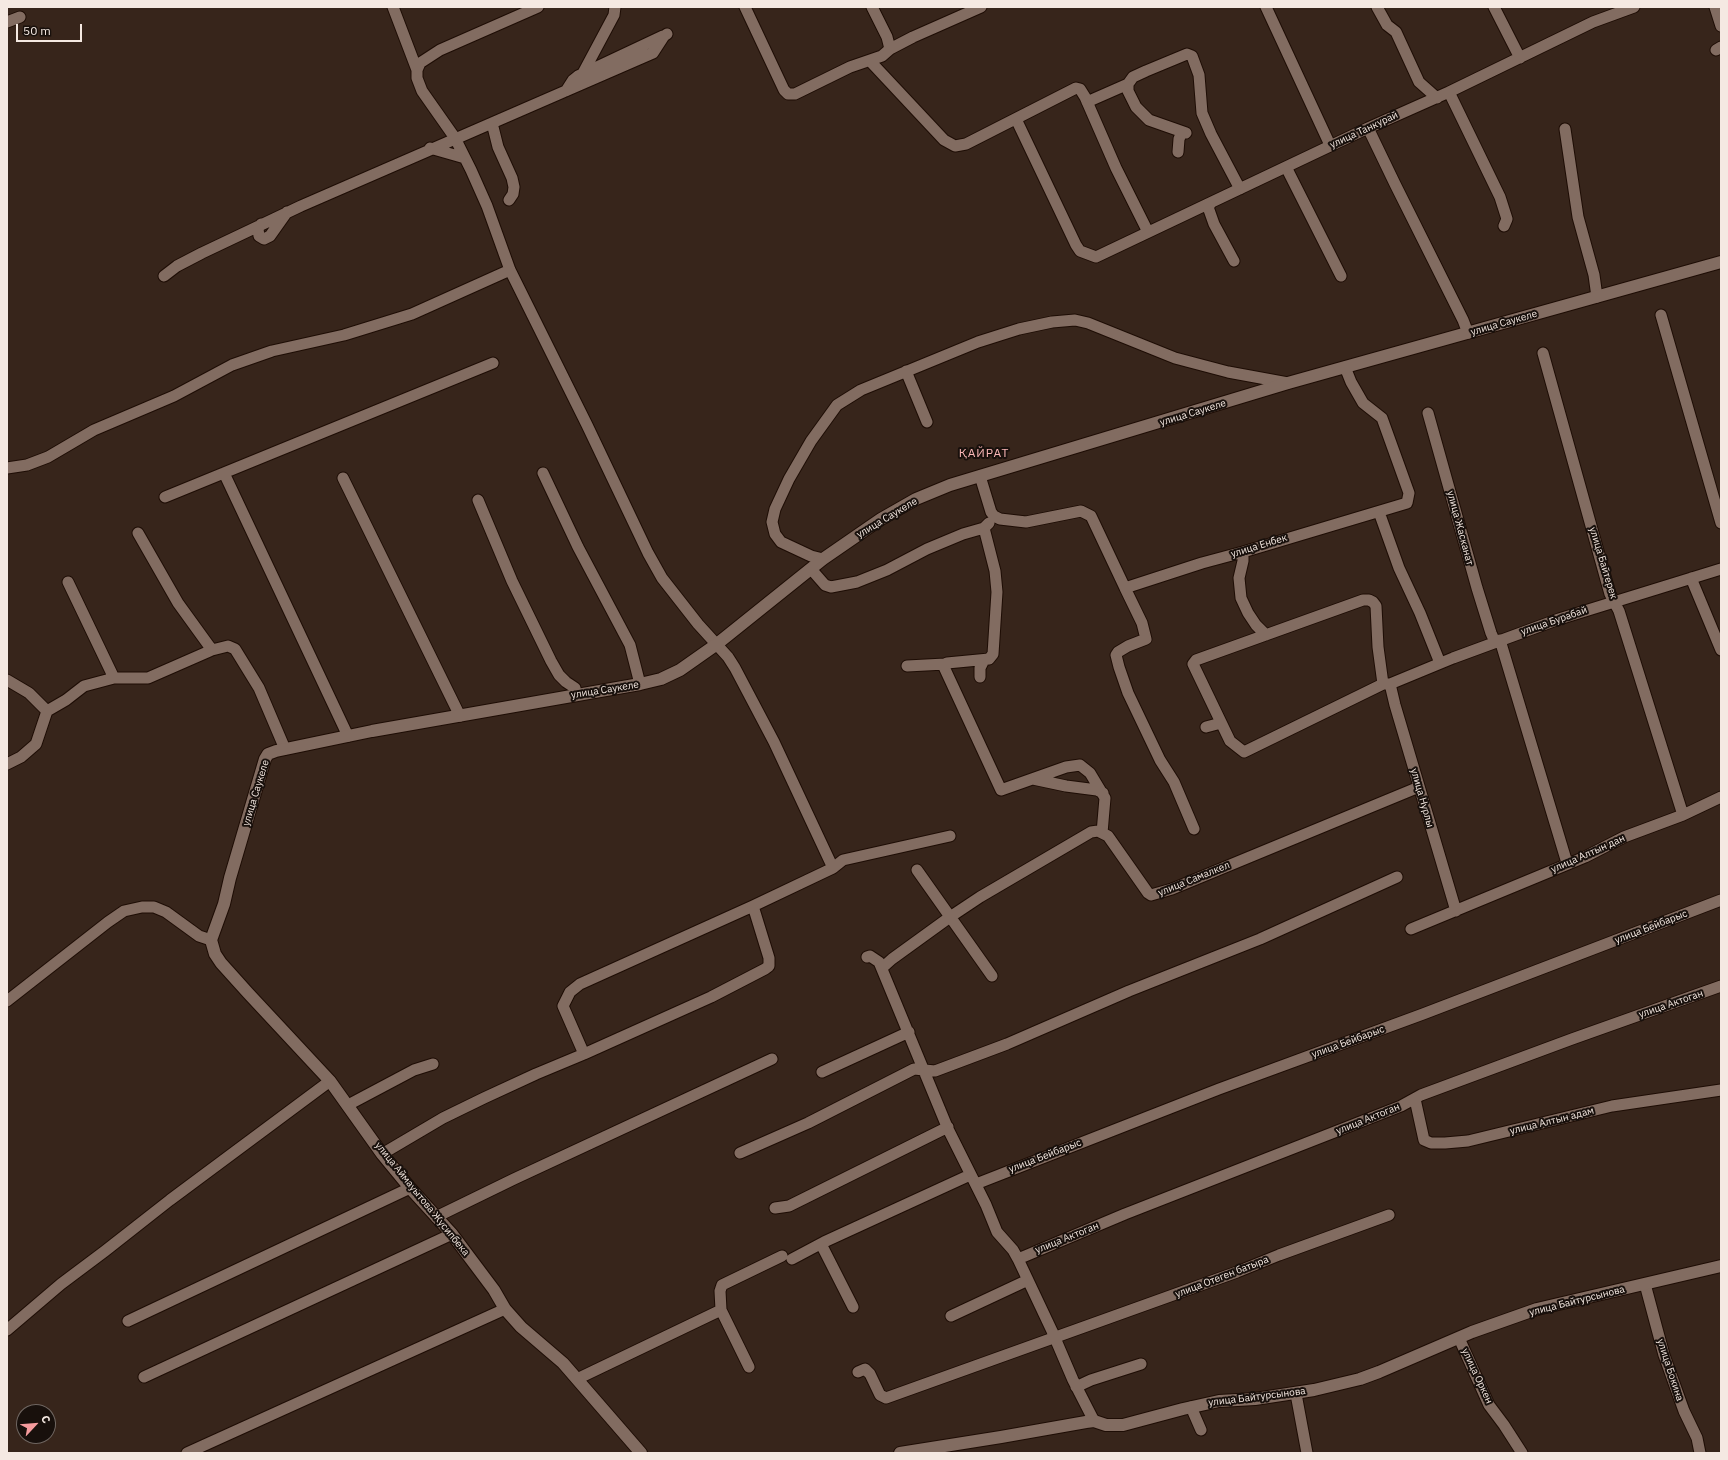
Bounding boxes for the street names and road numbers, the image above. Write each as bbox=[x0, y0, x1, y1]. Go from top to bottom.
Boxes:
street label: улица Танкурай bbox=[1328, 109, 1400, 151]
street label: улица Саукеле bbox=[1469, 308, 1539, 338]
street label: улица Саукеле bbox=[1158, 397, 1228, 429]
street label: улица Жасканат bbox=[1444, 489, 1476, 567]
street label: улица Саукеле bbox=[855, 495, 919, 541]
street label: улица Байтерек bbox=[1586, 526, 1620, 600]
street label: улица Енбек bbox=[1229, 532, 1289, 560]
street label: улица Бурабай bbox=[1519, 604, 1589, 638]
street label: улица Саукеле bbox=[570, 679, 640, 701]
street label: улица Саукеле bbox=[240, 758, 272, 828]
street label: улица Нурлы bbox=[1408, 767, 1436, 829]
street label: улица Алтын дан bbox=[1549, 832, 1627, 876]
street label: улица Самалкел bbox=[1156, 859, 1232, 899]
street label: улица Бейбарыс bbox=[1613, 908, 1689, 946]
street label: улица Актоган bbox=[1637, 987, 1705, 1021]
street label: улица Бейбарыс bbox=[1310, 1023, 1386, 1061]
street label: улица Актоган bbox=[1334, 1101, 1402, 1137]
street label: улица Алтын адам bbox=[1509, 1105, 1595, 1137]
street label: улица Бейбарыс bbox=[1007, 1137, 1083, 1175]
street label: улица Аймауытова Жусипбека bbox=[372, 1140, 472, 1258]
street label: улица Актоган bbox=[1033, 1220, 1101, 1256]
street label: улица Отеген батыра bbox=[1174, 1254, 1270, 1300]
street label: улица Байтурсынова bbox=[1528, 1283, 1626, 1319]
street label: улица Бокина bbox=[1654, 1337, 1686, 1403]
street label: улица Оркен bbox=[1459, 1346, 1495, 1406]
street label: улица Байтурсынова bbox=[1208, 1385, 1306, 1409]

